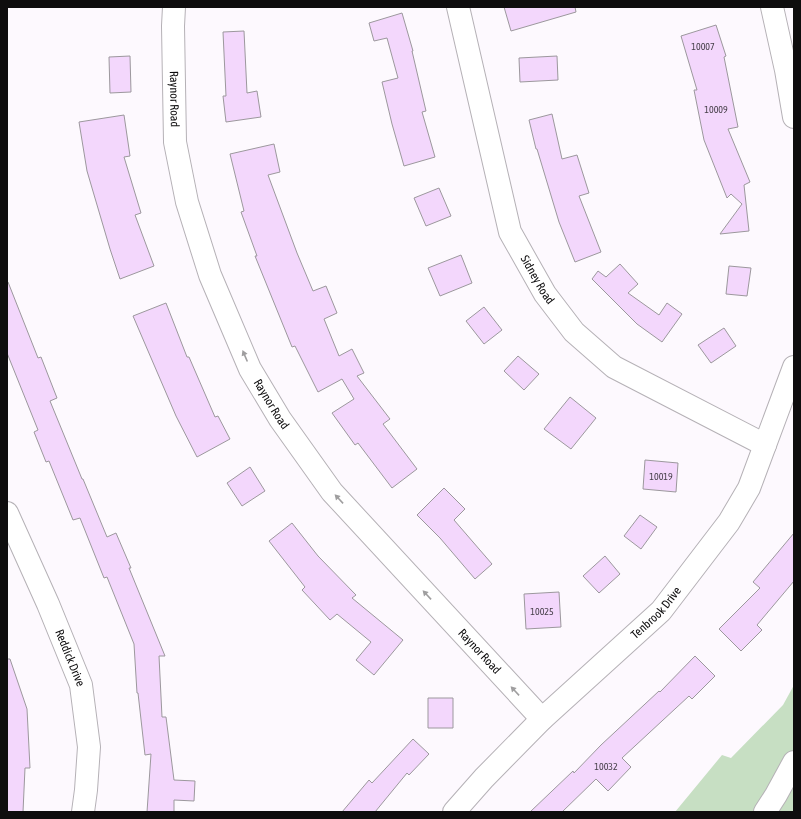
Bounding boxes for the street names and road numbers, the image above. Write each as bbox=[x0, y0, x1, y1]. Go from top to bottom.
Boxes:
street label: Raynor Road bbox=[167, 71, 182, 127]
street label: Sidney Road bbox=[518, 253, 557, 307]
street label: Raynor Road bbox=[251, 377, 292, 432]
street label: Tenbrook Drive bbox=[628, 584, 684, 642]
street label: Raynor Road bbox=[455, 626, 504, 677]
street label: Reddick Drive bbox=[52, 627, 88, 688]

